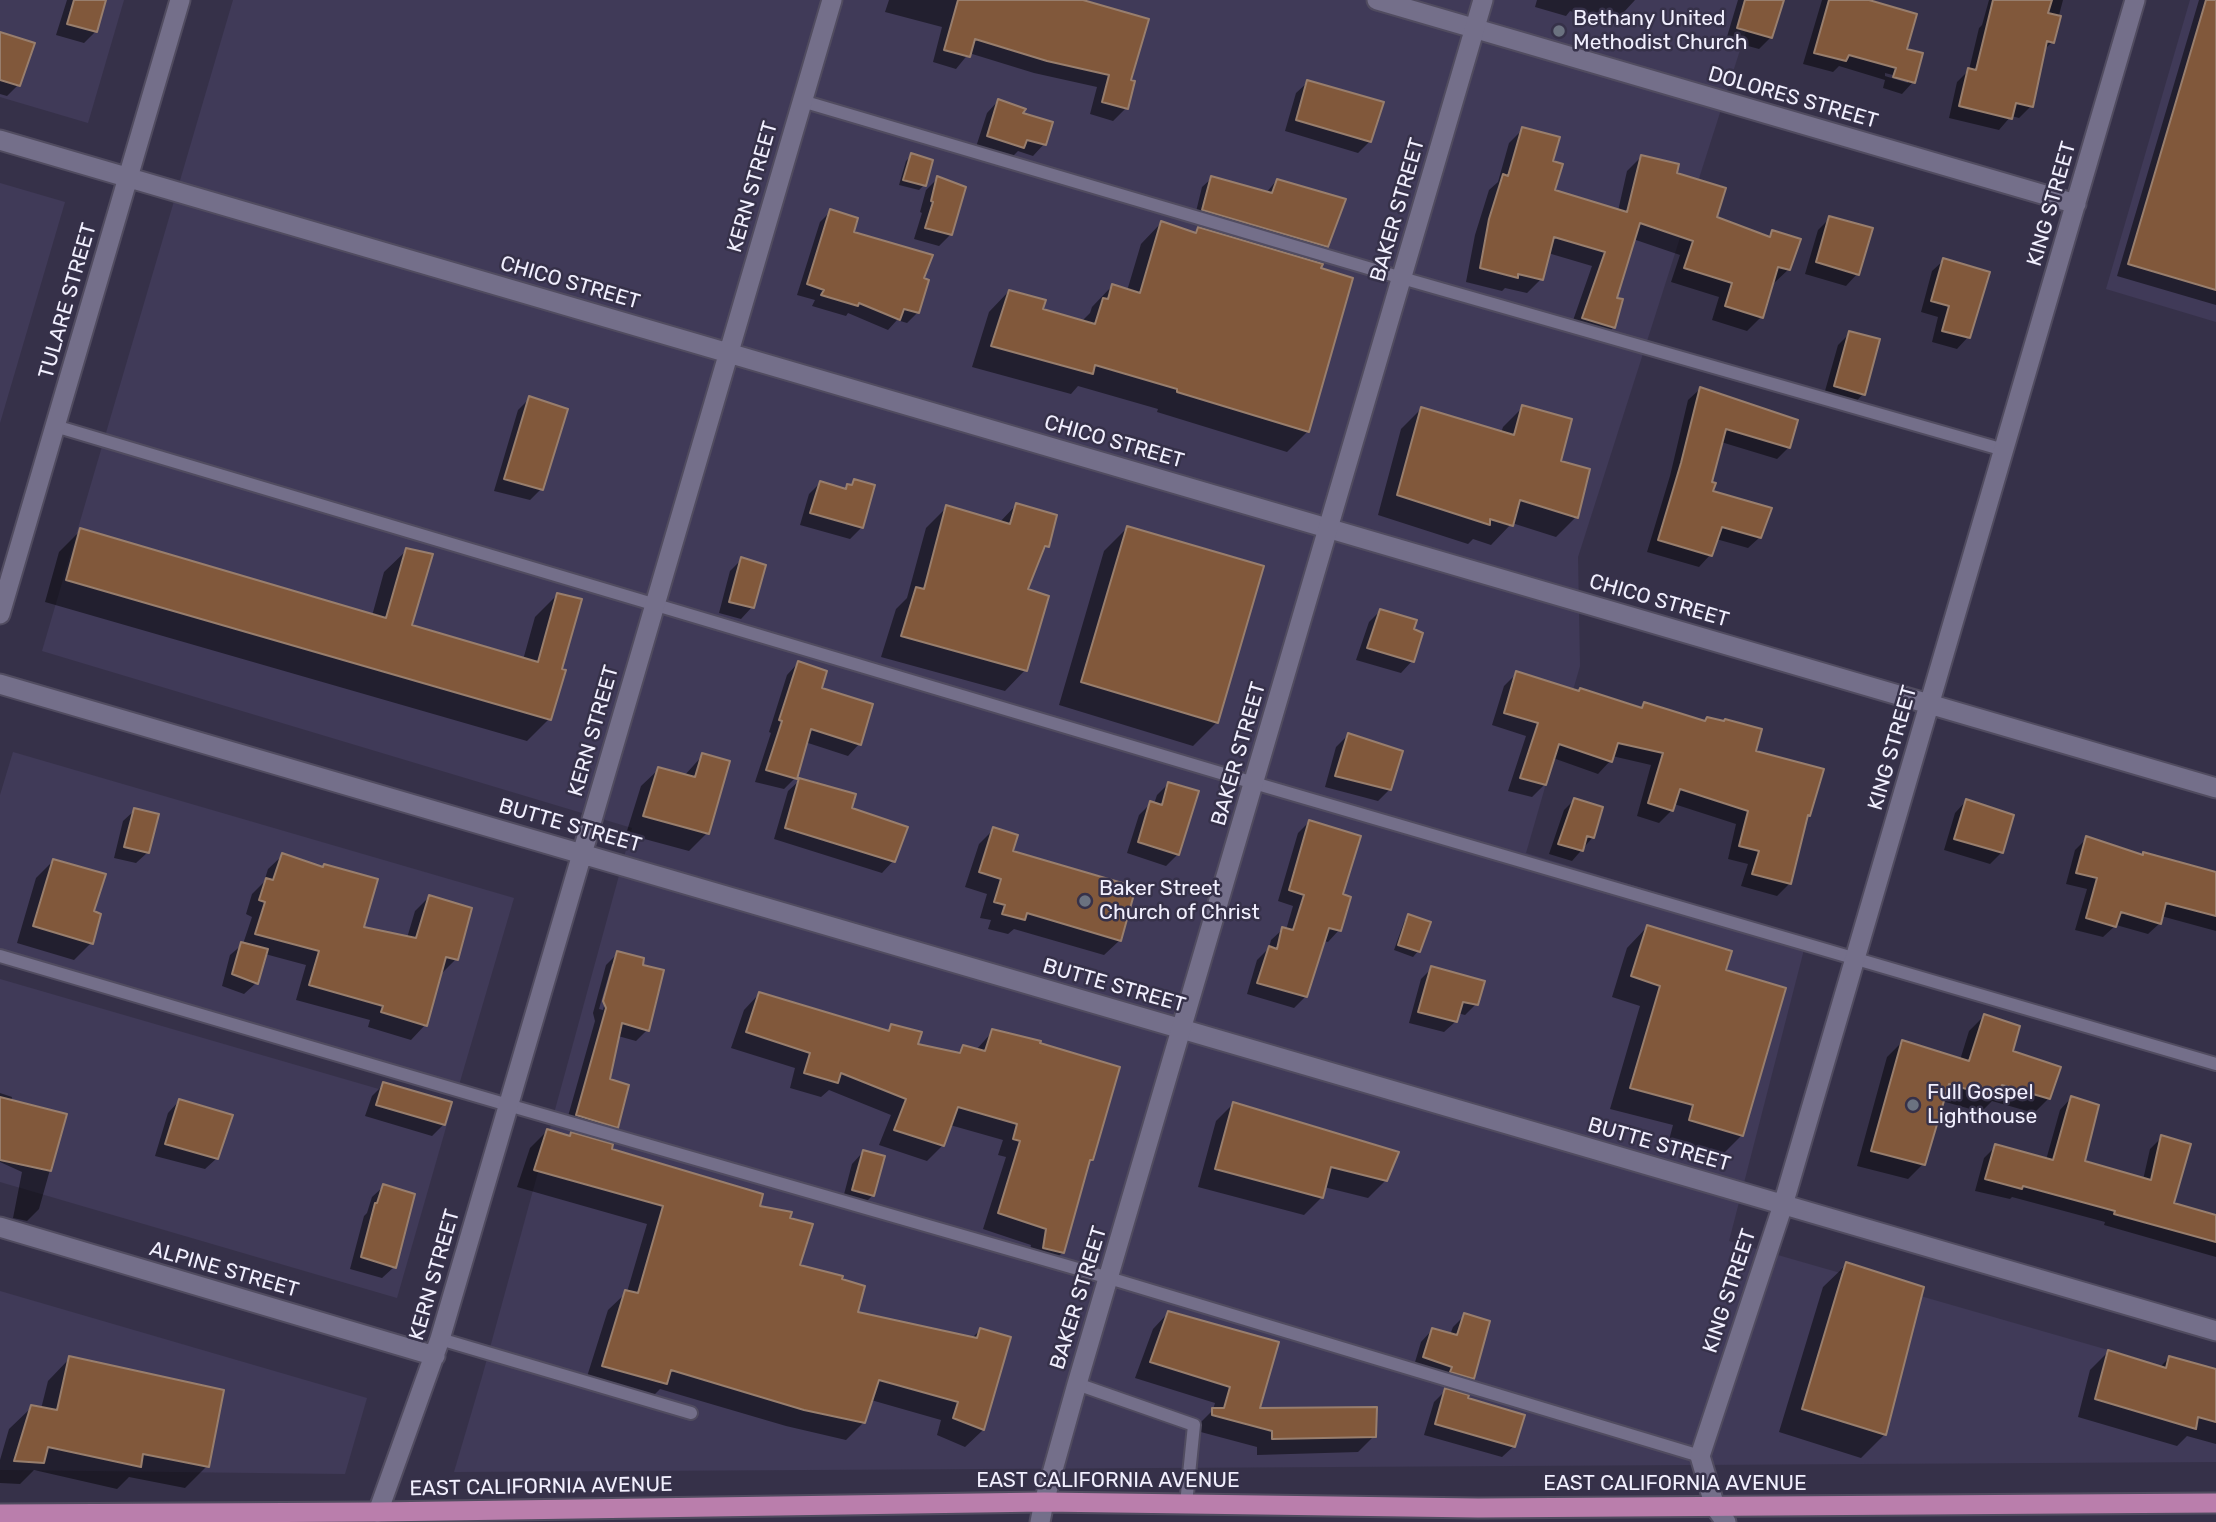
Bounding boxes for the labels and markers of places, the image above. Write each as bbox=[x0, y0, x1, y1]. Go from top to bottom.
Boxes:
place label: Bethany United Methodist Church bbox=[1573, 6, 1748, 56]
marker: Bethany United Methodist Church bbox=[1551, 23, 1567, 39]
place label: Baker Street Church of Christ bbox=[1099, 876, 1260, 926]
marker: Baker Street Church of Christ bbox=[1077, 893, 1093, 909]
place label: Full Gospel Lighthouse bbox=[1927, 1080, 2037, 1130]
marker: Full Gospel Lighthouse bbox=[1905, 1097, 1921, 1113]

